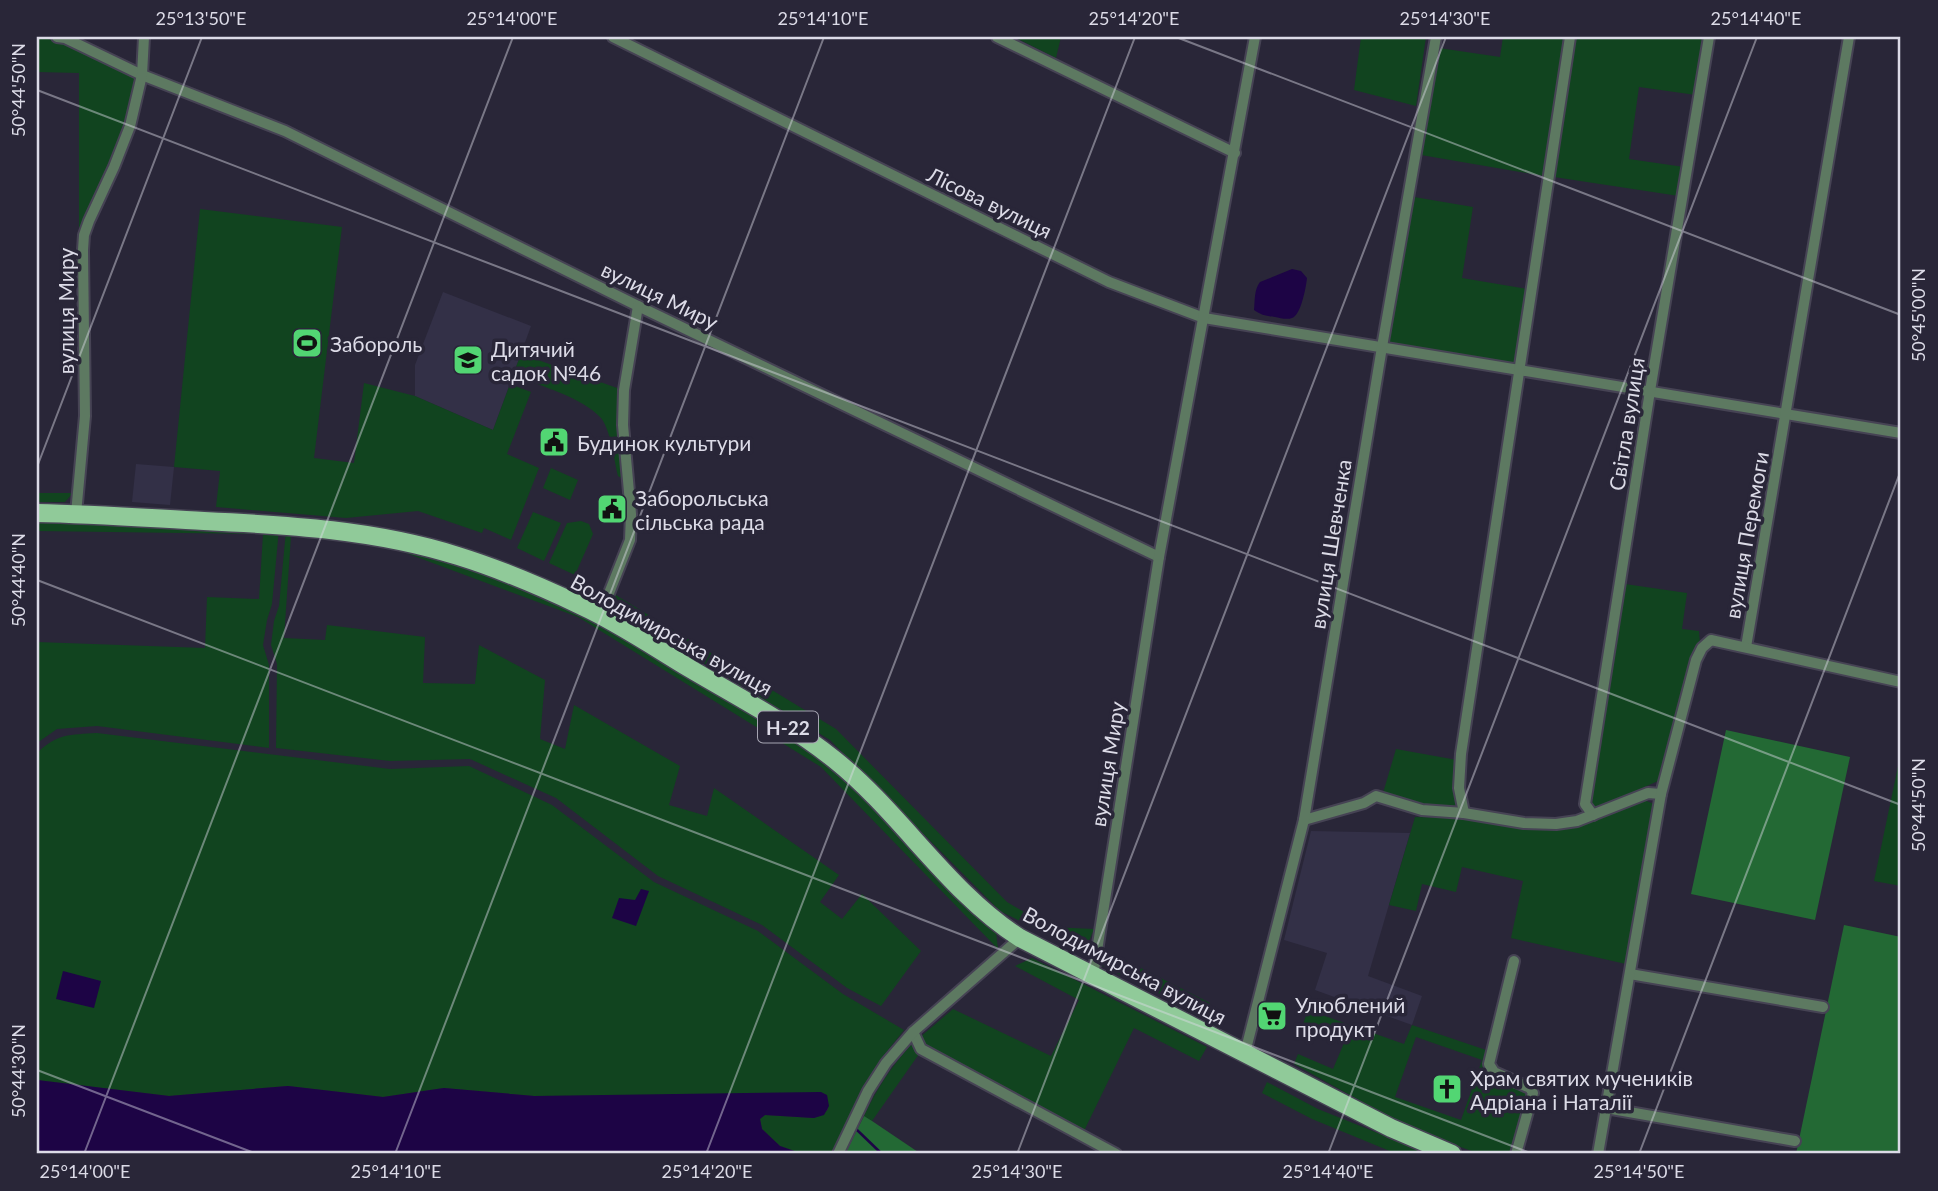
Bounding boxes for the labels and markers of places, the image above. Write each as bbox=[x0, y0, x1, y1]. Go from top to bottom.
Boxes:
sports icon: Забороль bbox=[290, 326, 324, 360]
place label: Забороль bbox=[330, 331, 422, 356]
place label: Дитячий садок №46 bbox=[491, 336, 601, 385]
school or university icon: Дитячий садок №46 bbox=[451, 343, 485, 377]
public building icon: Будинок культури bbox=[537, 425, 571, 459]
place label: Будинок культури bbox=[577, 430, 751, 455]
place label: Заборольська сільська рада bbox=[635, 485, 769, 534]
public building icon: Заборольська сільська рада bbox=[595, 492, 629, 526]
place label: Улюблений продукт bbox=[1295, 992, 1405, 1041]
supermarket icon: Улюблений продукт bbox=[1255, 999, 1289, 1033]
place label: Храм святих мучеників Адріана і Наталії bbox=[1470, 1065, 1693, 1114]
church icon: Храм святих мучеників Адріана і Наталії bbox=[1430, 1072, 1464, 1106]

